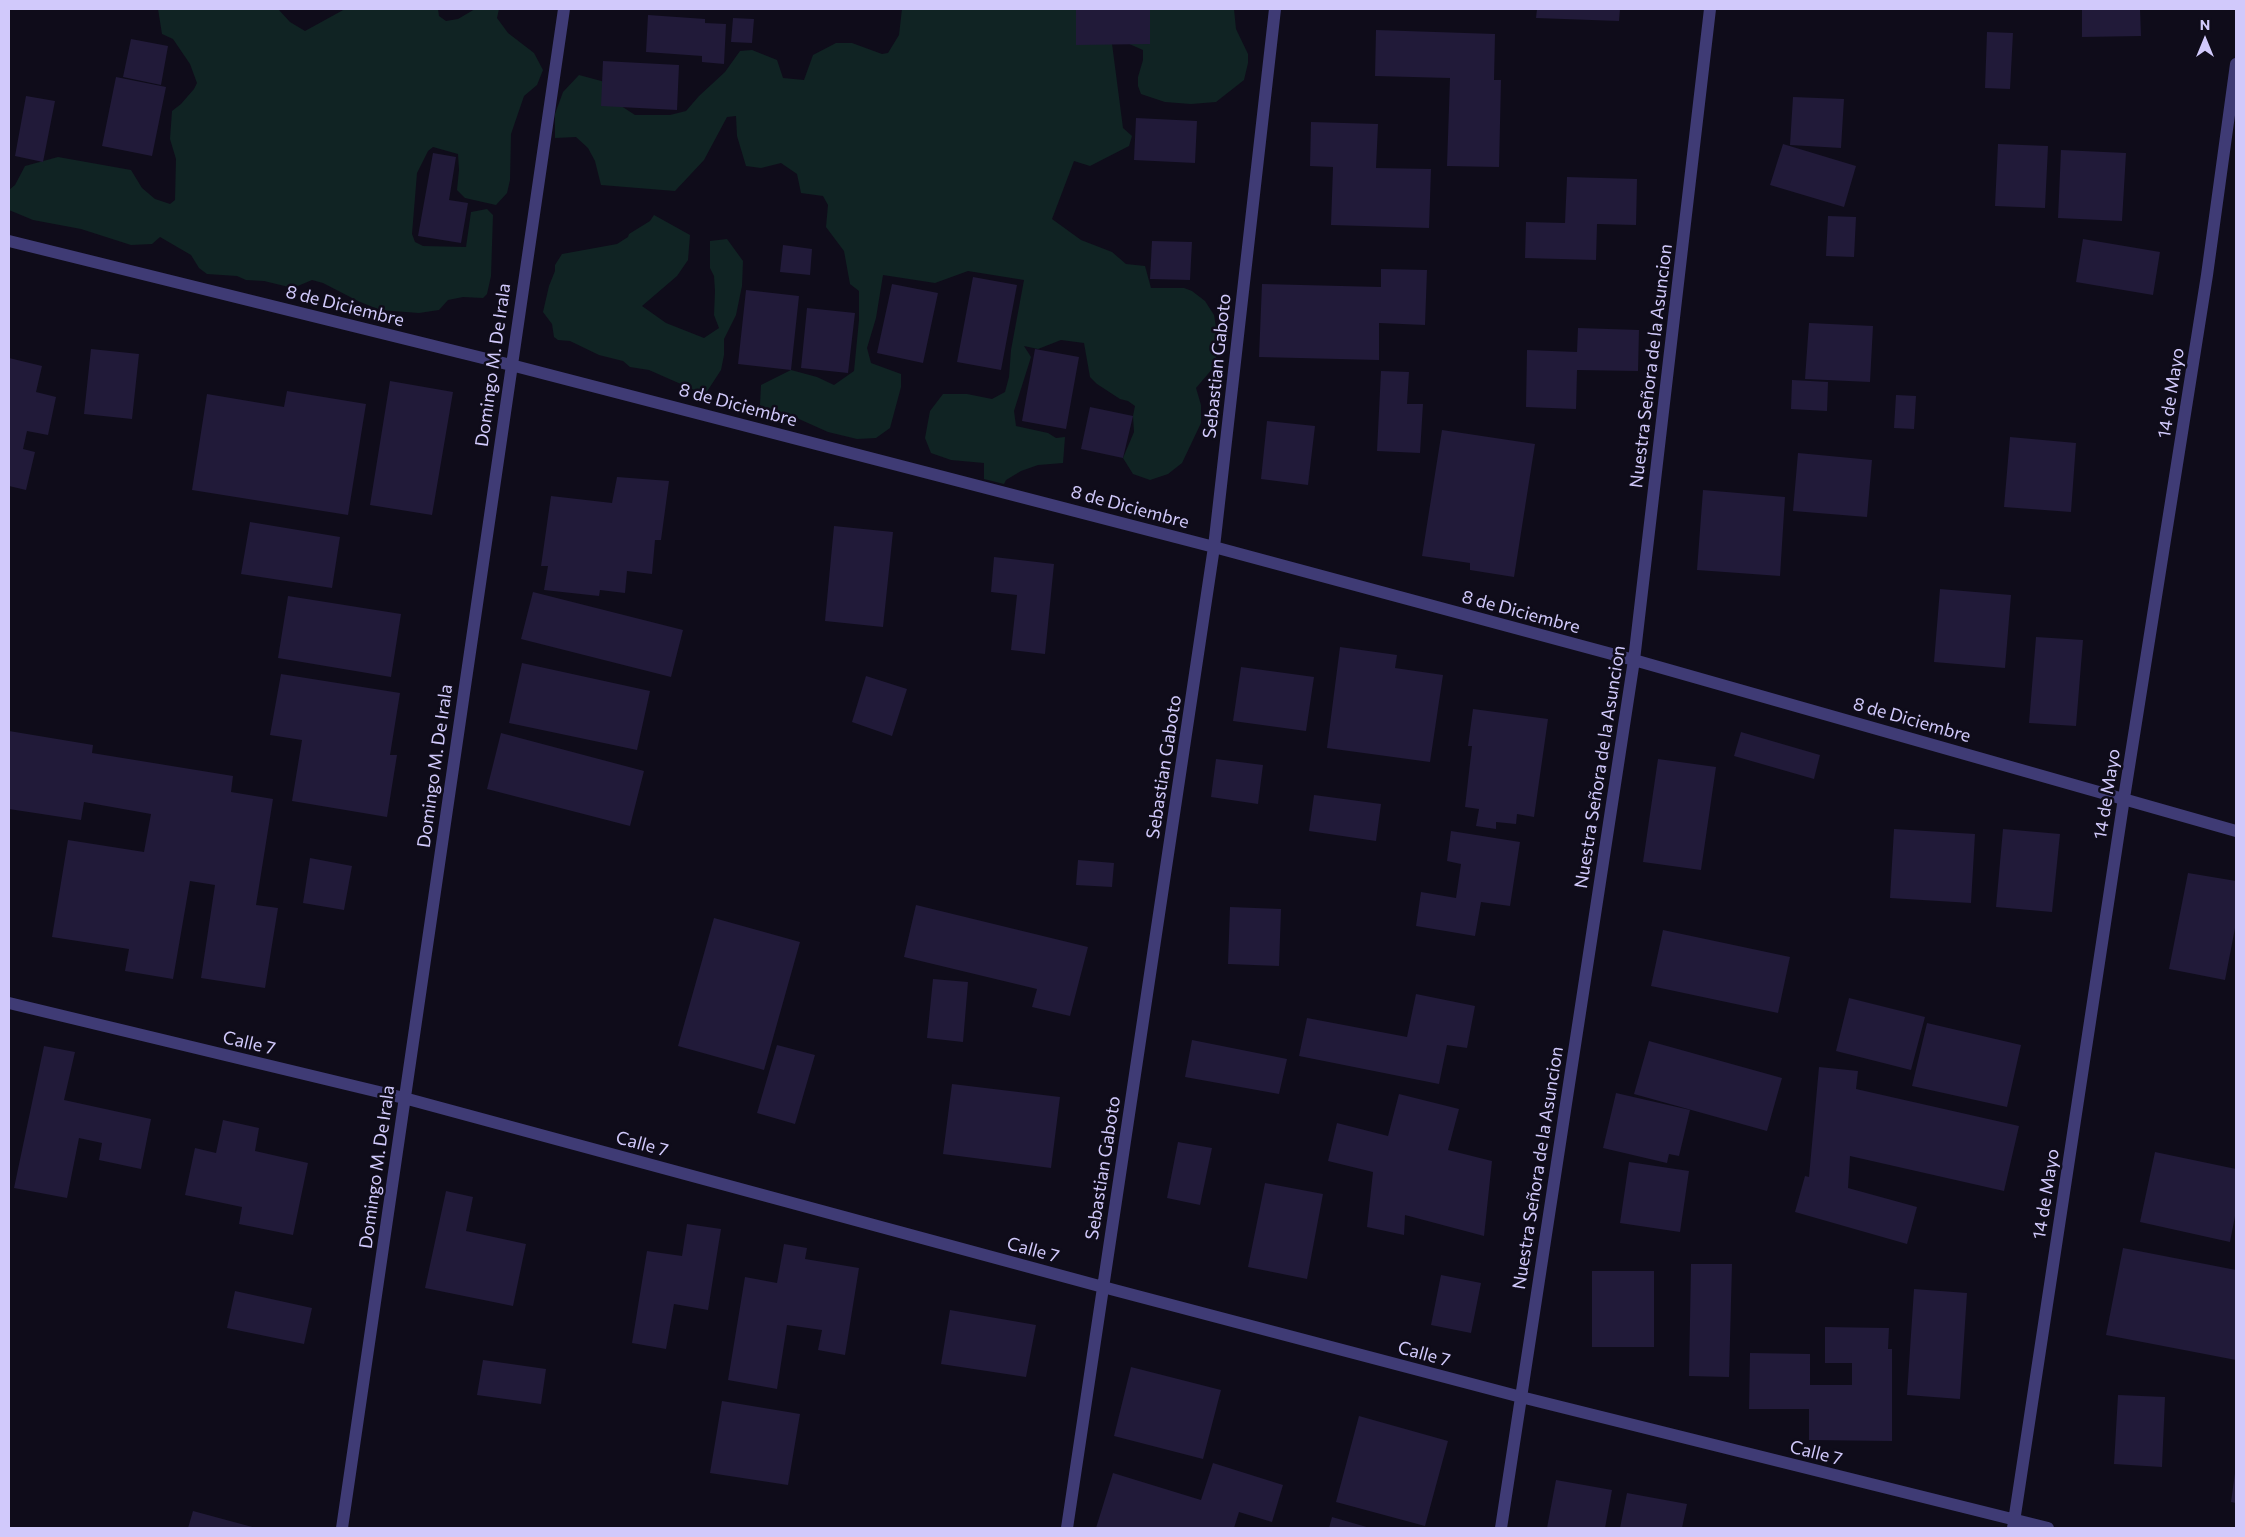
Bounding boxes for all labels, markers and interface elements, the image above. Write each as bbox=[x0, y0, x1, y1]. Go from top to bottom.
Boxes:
north arrow bbox=[2180, 15, 2230, 65]
text: N bbox=[2200, 16, 2210, 33]
street label: Nuestra Señora de la Asuncion bbox=[1625, 243, 1677, 489]
street label: 8 de Diciembre bbox=[284, 281, 406, 331]
street label: Domingo M. De Irala bbox=[471, 282, 515, 448]
street label: Sebastian Gaboto bbox=[1199, 293, 1235, 439]
street label: 14 de Mayo bbox=[2153, 346, 2189, 440]
street label: 8 de Diciembre bbox=[677, 379, 799, 431]
street label: 8 de Diciembre bbox=[1069, 481, 1191, 533]
street label: 8 de Diciembre bbox=[1460, 586, 1582, 638]
street label: Nuestra Señora de la Asuncion bbox=[1570, 644, 1630, 890]
street label: Domingo M. De Irala bbox=[413, 683, 457, 849]
street label: 8 de Diciembre bbox=[1851, 693, 1973, 747]
street label: Sebastian Gaboto bbox=[1142, 694, 1186, 840]
street label: 14 de Mayo bbox=[2089, 747, 2125, 841]
street label: Calle 7 bbox=[221, 1026, 277, 1060]
street label: Nuestra Señora de la Asuncion bbox=[1508, 1045, 1568, 1291]
street label: Domingo M. De Irala bbox=[355, 1084, 399, 1250]
street label: Sebastian Gaboto bbox=[1081, 1095, 1125, 1241]
street label: Calle 7 bbox=[613, 1127, 671, 1161]
street label: 14 de Mayo bbox=[2028, 1147, 2064, 1241]
street label: Calle 7 bbox=[1004, 1233, 1062, 1267]
street label: Calle 7 bbox=[1395, 1337, 1453, 1371]
street label: Calle 7 bbox=[1788, 1436, 1844, 1470]

